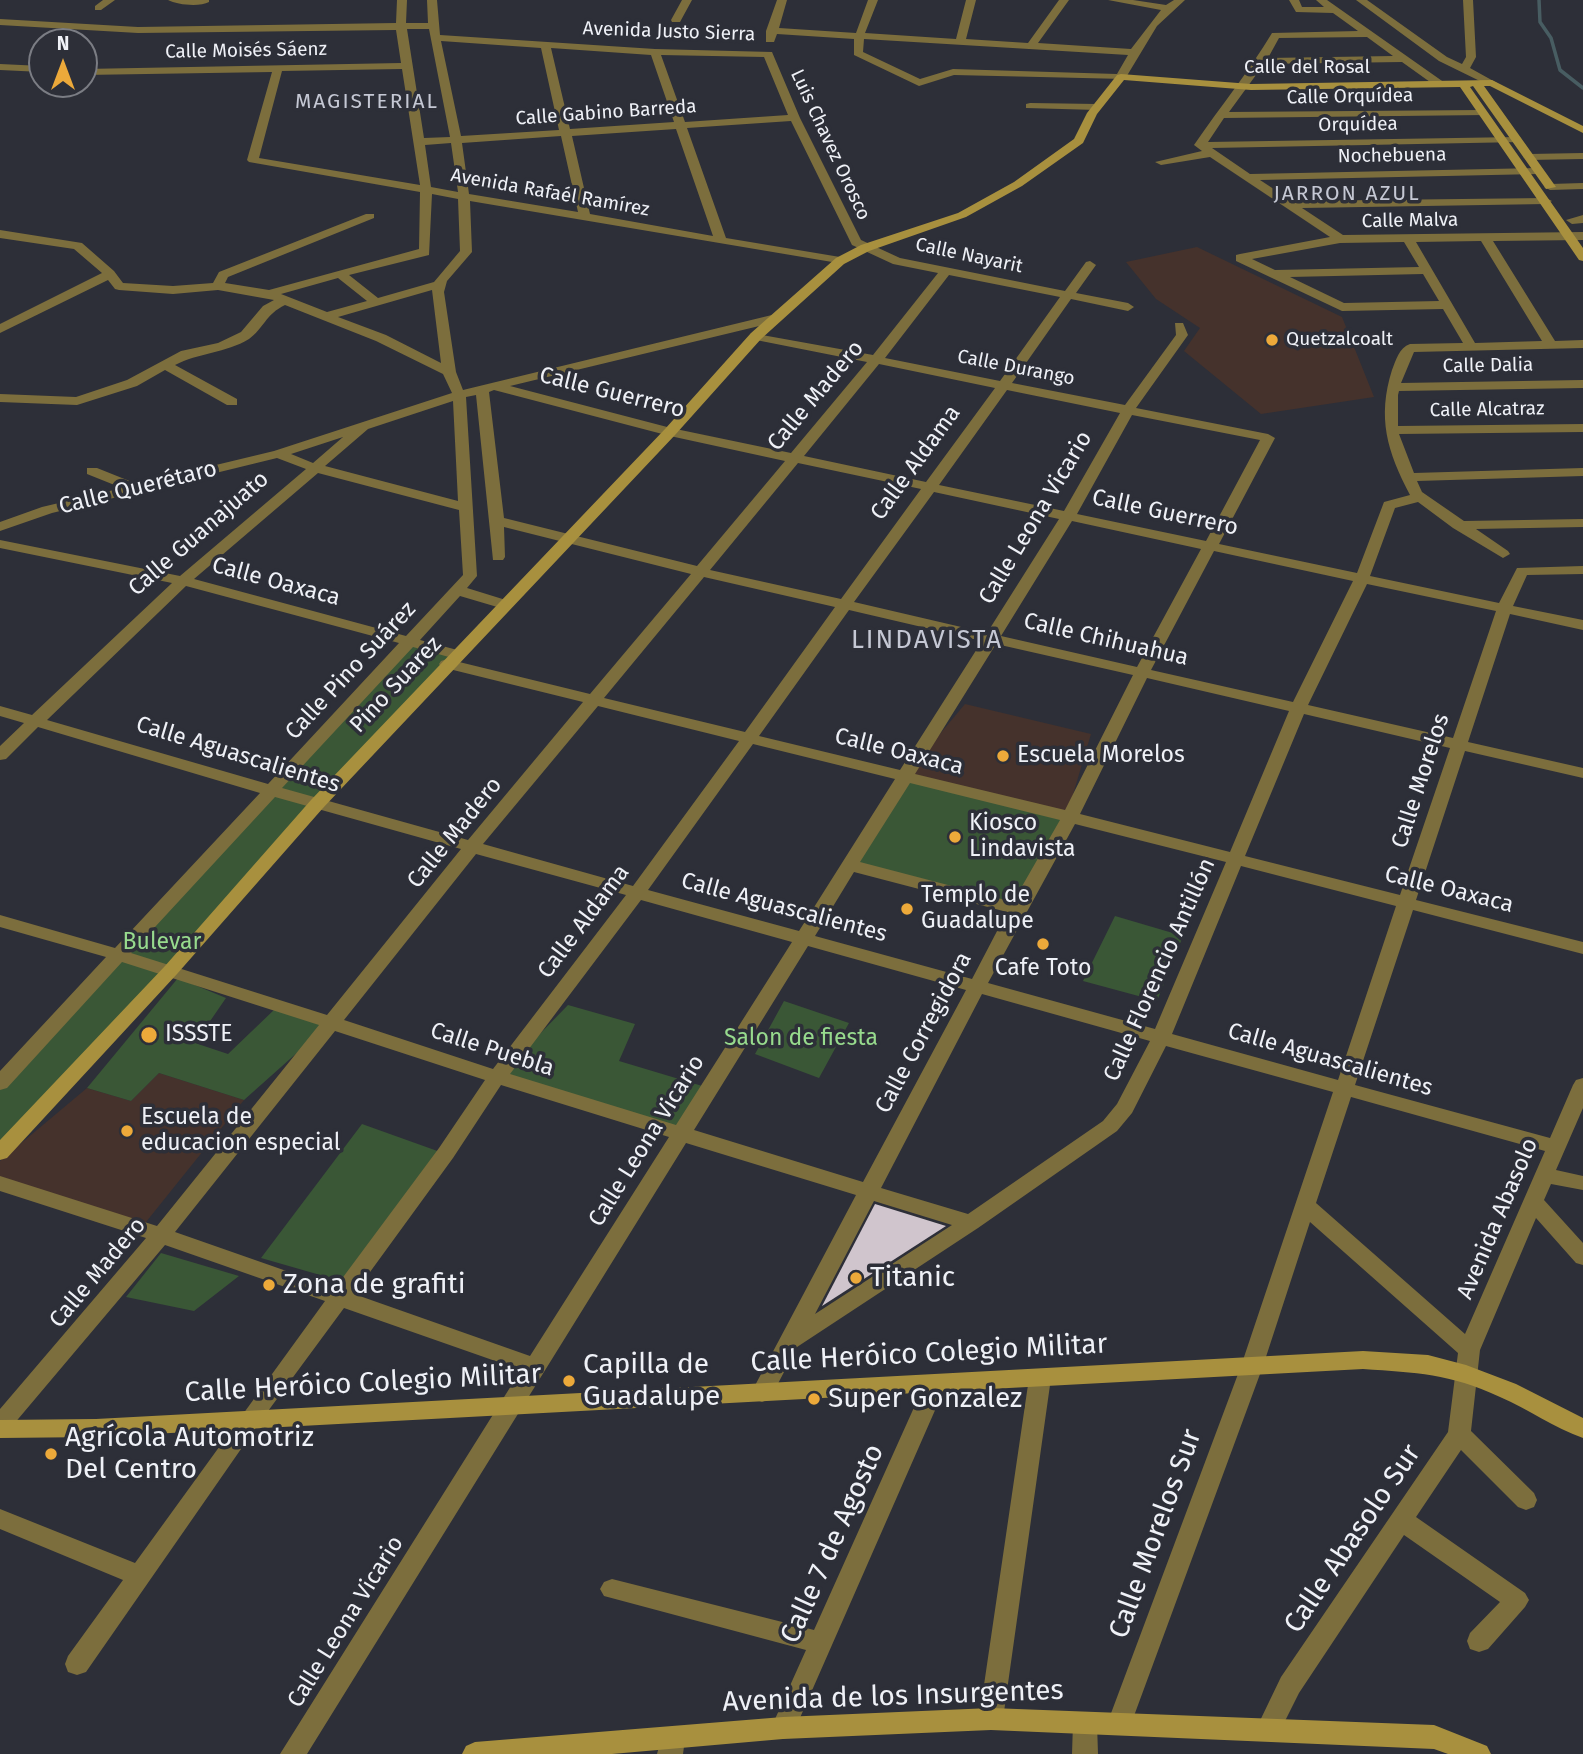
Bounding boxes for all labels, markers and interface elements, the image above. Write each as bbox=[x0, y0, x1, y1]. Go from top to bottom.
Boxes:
street label: Avenida Justo Sierra bbox=[582, 18, 756, 46]
north arrow bbox=[28, 28, 98, 98]
text: N bbox=[57, 32, 69, 55]
street label: Calle Moisés Sáenz bbox=[165, 38, 327, 64]
street label: Calle del Rosal bbox=[1244, 57, 1370, 79]
street label: Luis Chavez Orosco bbox=[785, 66, 875, 224]
street label: Calle Orquídea bbox=[1287, 84, 1413, 110]
district label: MAGISTERIAL bbox=[296, 89, 438, 115]
street label: Calle Gabino Barreda bbox=[515, 95, 697, 131]
street label: Orquídea bbox=[1318, 113, 1398, 137]
street label: Nochebuena bbox=[1337, 144, 1447, 168]
street label: Avenida Rafaél Ramírez bbox=[449, 164, 651, 222]
district label: JARRON AZUL bbox=[1275, 181, 1419, 207]
street label: Calle Malva bbox=[1361, 209, 1459, 233]
street label: Calle Nayarit bbox=[913, 234, 1025, 278]
place label: Quetzalcoalt bbox=[1286, 329, 1393, 351]
marker: Quetzalcoalt bbox=[1264, 332, 1280, 348]
street label: Calle Madero bbox=[762, 335, 870, 457]
street label: Calle Durango bbox=[955, 345, 1077, 391]
street label: Calle Dalia bbox=[1443, 354, 1533, 378]
street label: Calle Guerrero bbox=[537, 362, 687, 424]
street label: Calle Alcatraz bbox=[1429, 398, 1545, 422]
street label: Calle Aldama bbox=[865, 400, 967, 526]
street label: Calle Leona Vicario bbox=[973, 426, 1099, 610]
street label: Calle Querétaro bbox=[56, 455, 220, 521]
street label: Calle Guanajuato bbox=[123, 466, 275, 602]
street label: Calle Guerrero bbox=[1089, 484, 1241, 542]
street label: Calle Oaxaca bbox=[209, 552, 343, 612]
street label: Calle Pino Suárez bbox=[280, 596, 422, 746]
street label: Calle Chihuahua bbox=[1021, 608, 1191, 672]
district label: LINDAVISTA bbox=[852, 625, 1002, 657]
street label: Pino Suarez bbox=[344, 631, 448, 739]
street label: Calle Morelos bbox=[1386, 710, 1456, 852]
street label: Calle Aguascalientes bbox=[133, 711, 343, 799]
street label: Calle Oaxaca bbox=[832, 723, 966, 781]
place label: Escuela Morelos bbox=[1017, 742, 1185, 770]
marker: Escuela Morelos bbox=[995, 748, 1011, 764]
street label: Calle Madero bbox=[402, 772, 508, 894]
place label: Kiosco Lindavista bbox=[969, 810, 1076, 864]
marker: Kiosco Lindavista bbox=[947, 829, 963, 845]
street label: Calle Florencio Antillón bbox=[1098, 854, 1222, 1086]
street label: Calle Aldama bbox=[532, 860, 636, 984]
street label: Calle Oaxaca bbox=[1382, 861, 1516, 919]
street label: Calle Aguascalientes bbox=[678, 867, 890, 949]
place label: Templo de Guadalupe bbox=[921, 882, 1034, 936]
marker: Templo de Guadalupe bbox=[899, 901, 915, 917]
park label: Bulevar bbox=[123, 929, 201, 957]
marker: Cafe Toto bbox=[1035, 936, 1051, 952]
street label: Calle Corregidora bbox=[870, 948, 978, 1118]
place label: Cafe Toto bbox=[995, 955, 1091, 983]
street label: Calle Puebla bbox=[427, 1017, 557, 1083]
street label: Calle Aguascalientes bbox=[1224, 1018, 1436, 1102]
place label: ISSSTE bbox=[165, 1021, 233, 1049]
marker: ISSSTE bbox=[139, 1025, 159, 1045]
park label: Salon de fiesta bbox=[724, 1025, 878, 1053]
street label: Calle Leona Vicario bbox=[583, 1050, 711, 1232]
place label: Escuela de educacion especial bbox=[141, 1104, 340, 1158]
marker: Escuela de educacion especial bbox=[119, 1123, 135, 1139]
street label: Avenida Abasolo bbox=[1452, 1134, 1544, 1304]
street label: Calle Madero bbox=[44, 1212, 152, 1334]
place label: Titanic bbox=[870, 1261, 955, 1295]
place label: Zona de grafiti bbox=[283, 1268, 466, 1302]
marker: Titanic bbox=[848, 1270, 864, 1286]
marker: Zona de grafiti bbox=[261, 1277, 277, 1293]
street label: Calle Heróico Colegio Militar bbox=[750, 1328, 1108, 1380]
place label: Capilla de Guadalupe bbox=[583, 1348, 720, 1414]
street label: Calle Heróico Colegio Militar bbox=[184, 1358, 542, 1410]
marker: Capilla de Guadalupe bbox=[561, 1373, 577, 1389]
place label: Super Gonzalez bbox=[828, 1382, 1022, 1416]
marker: Super Gonzalez bbox=[806, 1391, 822, 1407]
place label: Agrícola Automotriz Del Centro bbox=[65, 1421, 314, 1487]
street label: Calle Morelos Sur bbox=[1103, 1425, 1209, 1643]
street label: Calle Abasolo Sur bbox=[1277, 1438, 1429, 1640]
street label: Calle 7 de Agosto bbox=[774, 1439, 892, 1649]
marker: Agrícola Automotriz Del Centro bbox=[43, 1446, 59, 1462]
street label: Calle Leona Vicario bbox=[282, 1531, 410, 1713]
street label: Avenida de los Insurgentes bbox=[722, 1674, 1064, 1720]

